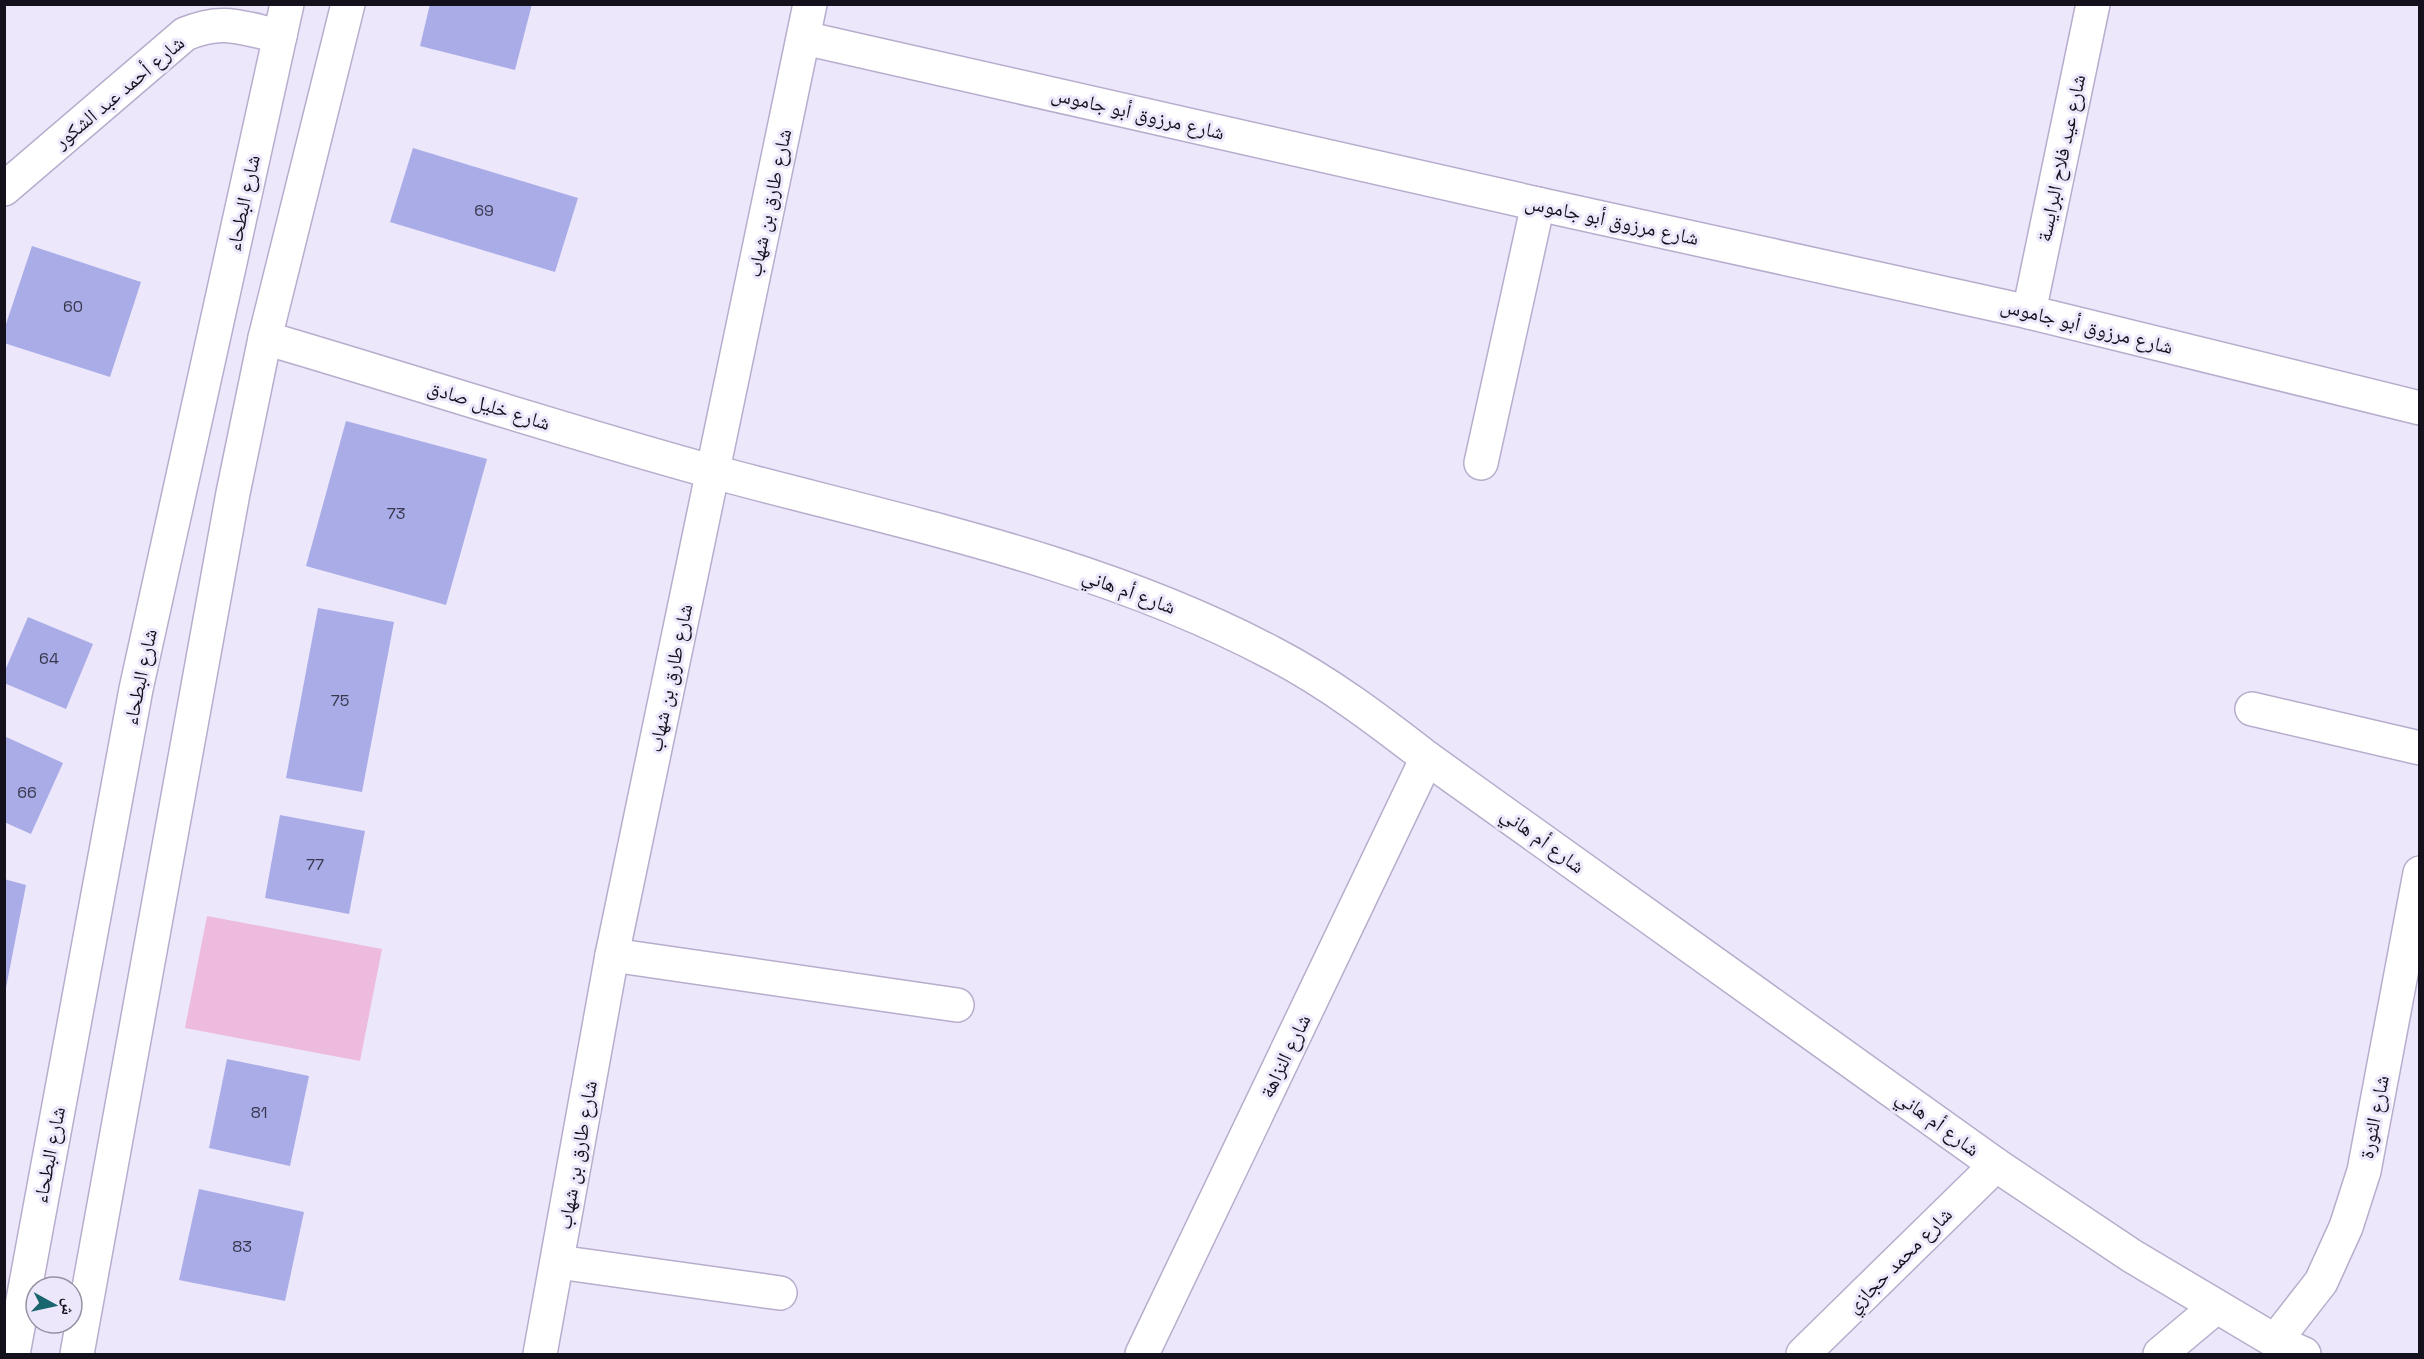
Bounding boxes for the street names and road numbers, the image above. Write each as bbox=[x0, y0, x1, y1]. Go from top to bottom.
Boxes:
street label: شارع أحمد عبد الشكور bbox=[48, 30, 190, 155]
street label: شارع عيد فلاح البرايسة bbox=[2031, 72, 2091, 244]
street label: شارع مرزوق أبو جاموس bbox=[1049, 80, 1227, 146]
street label: شارع طارق بن شهاب bbox=[741, 127, 797, 279]
street label: شارع البطحاء bbox=[220, 153, 266, 253]
street label: شارع مرزوق أبو جاموس bbox=[1523, 189, 1701, 251]
street label: شارع مرزوق أبو جاموس bbox=[1998, 292, 2176, 360]
street label: شارع خليل صادق bbox=[424, 374, 554, 436]
street label: شارع أم هاني bbox=[1078, 562, 1179, 623]
street label: شارع طارق بن شهاب bbox=[642, 602, 698, 754]
street label: شارع البطحاء bbox=[117, 627, 163, 727]
street label: شارع أم هاني bbox=[1494, 801, 1590, 882]
street label: شارع النزاهة bbox=[1254, 1010, 1316, 1102]
street label: شارع الثورة bbox=[2353, 1073, 2395, 1161]
street label: شارع طارق بن شهاب bbox=[551, 1078, 603, 1232]
street label: شارع أم هاني bbox=[1889, 1084, 1985, 1165]
street label: شارع البطحاء bbox=[27, 1105, 71, 1205]
street label: شارع محمد حجازي bbox=[1840, 1201, 1960, 1321]

